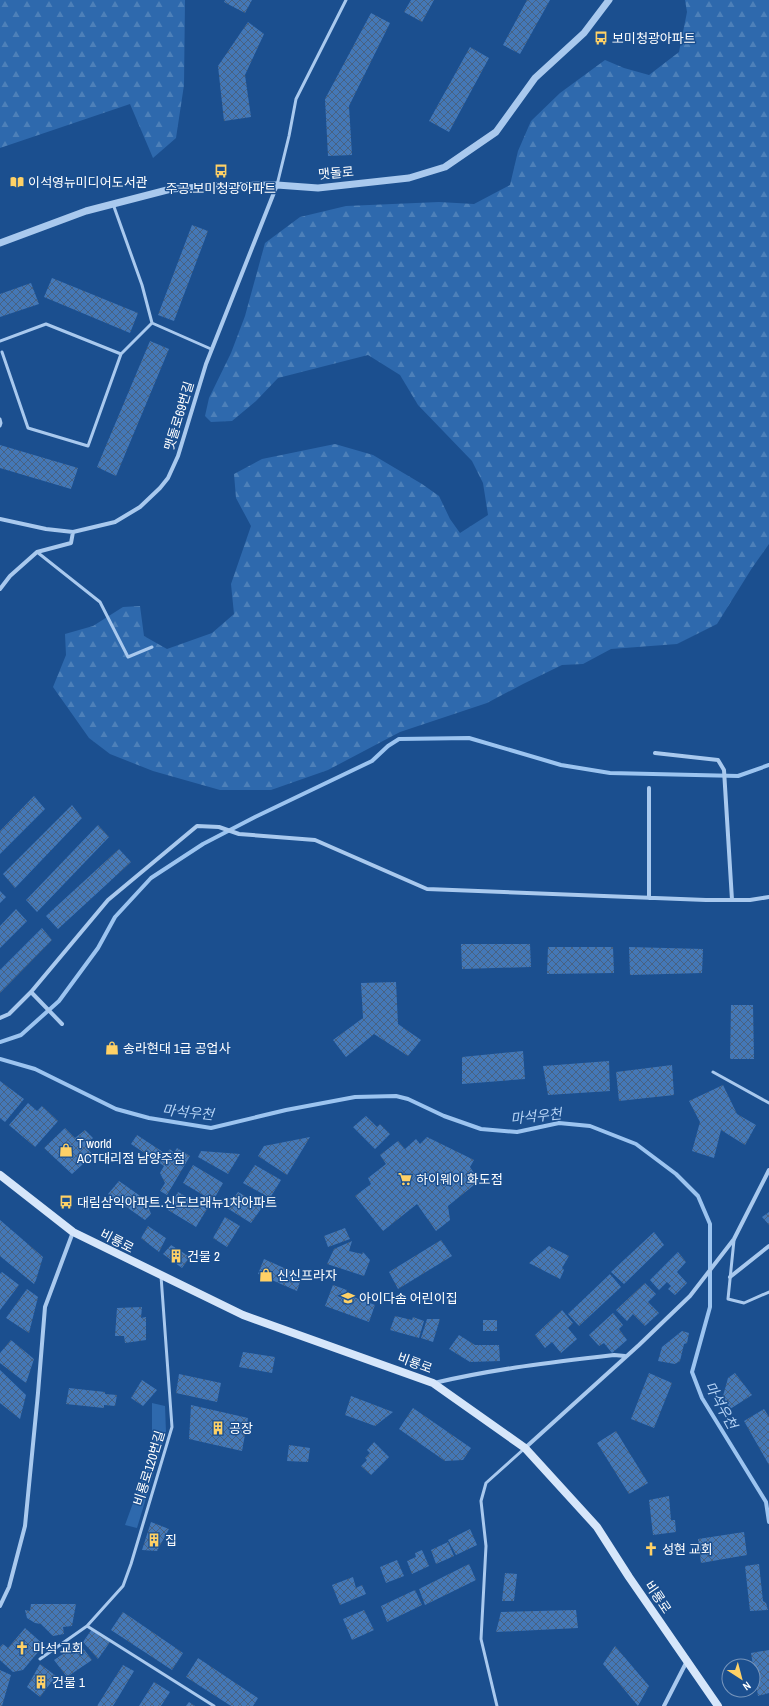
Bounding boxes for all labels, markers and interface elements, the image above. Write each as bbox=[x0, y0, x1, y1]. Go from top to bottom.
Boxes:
bus stop icon: 보미청광아파트 bbox=[593, 30, 609, 46]
place label: 보미청광아파트 bbox=[612, 30, 696, 47]
bus stop icon: 주공.보미청광아파트 bbox=[213, 163, 229, 179]
street label: 맷돌로 bbox=[317, 163, 355, 183]
library icon: 이석영뉴미디어도서관 bbox=[9, 174, 25, 190]
place label: 이석영뉴미디어도서관 bbox=[28, 174, 148, 191]
place label: 주공.보미청광아파트 bbox=[166, 180, 276, 197]
street label: 맷돌로69번길 bbox=[160, 379, 198, 453]
shop icon: 송라현대 1급 공업사 bbox=[104, 1040, 120, 1056]
place label: 송라현대 1급 공업사 bbox=[123, 1040, 231, 1057]
water label: 마석우천 bbox=[161, 1100, 216, 1124]
water label: 마석우천 bbox=[509, 1104, 564, 1128]
place label: T world ACT대리점 남양주점 bbox=[76, 1135, 185, 1167]
shop icon: T world ACT대리점 남양주점 bbox=[58, 1142, 74, 1158]
supermarket icon: 하이웨이 화도점 bbox=[397, 1171, 413, 1187]
place label: 하이웨이 화도점 bbox=[416, 1171, 503, 1188]
bus stop icon: 대림삼익아파트.신도브래뉴1차아파트 bbox=[58, 1194, 74, 1210]
place label: 대림삼익아파트.신도브래뉴1차아파트 bbox=[77, 1194, 277, 1211]
street label: 비룡로 bbox=[97, 1225, 137, 1257]
building icon: 건물 2 bbox=[168, 1248, 184, 1264]
place label: 건물 2 bbox=[187, 1248, 220, 1265]
shop icon: 신신프라자 bbox=[258, 1267, 274, 1283]
place label: 신신프라자 bbox=[277, 1267, 337, 1284]
school or university icon: 아이다솜 어린이집 bbox=[340, 1290, 356, 1306]
place label: 아이다솜 어린이집 bbox=[359, 1290, 458, 1307]
street label: 비룡로 bbox=[395, 1349, 435, 1377]
water label: 마석우천 bbox=[701, 1378, 742, 1433]
building icon: 공장 bbox=[210, 1420, 226, 1436]
place label: 공장 bbox=[229, 1420, 253, 1437]
street label: 비룡로120번길 bbox=[130, 1428, 168, 1508]
building icon: 집 bbox=[146, 1532, 162, 1548]
place label: 집 bbox=[165, 1532, 177, 1549]
church icon: 성현 교회 bbox=[643, 1541, 659, 1557]
place label: 성현 교회 bbox=[662, 1541, 713, 1558]
street label: 비룡로 bbox=[641, 1577, 675, 1617]
church icon: 마석 교회 bbox=[14, 1640, 30, 1656]
place label: 마석 교회 bbox=[33, 1640, 84, 1657]
north arrow bbox=[721, 1658, 761, 1698]
building icon: 건물 1 bbox=[33, 1674, 49, 1690]
place label: 건물 1 bbox=[52, 1674, 85, 1691]
text: N bbox=[740, 1679, 754, 1694]

